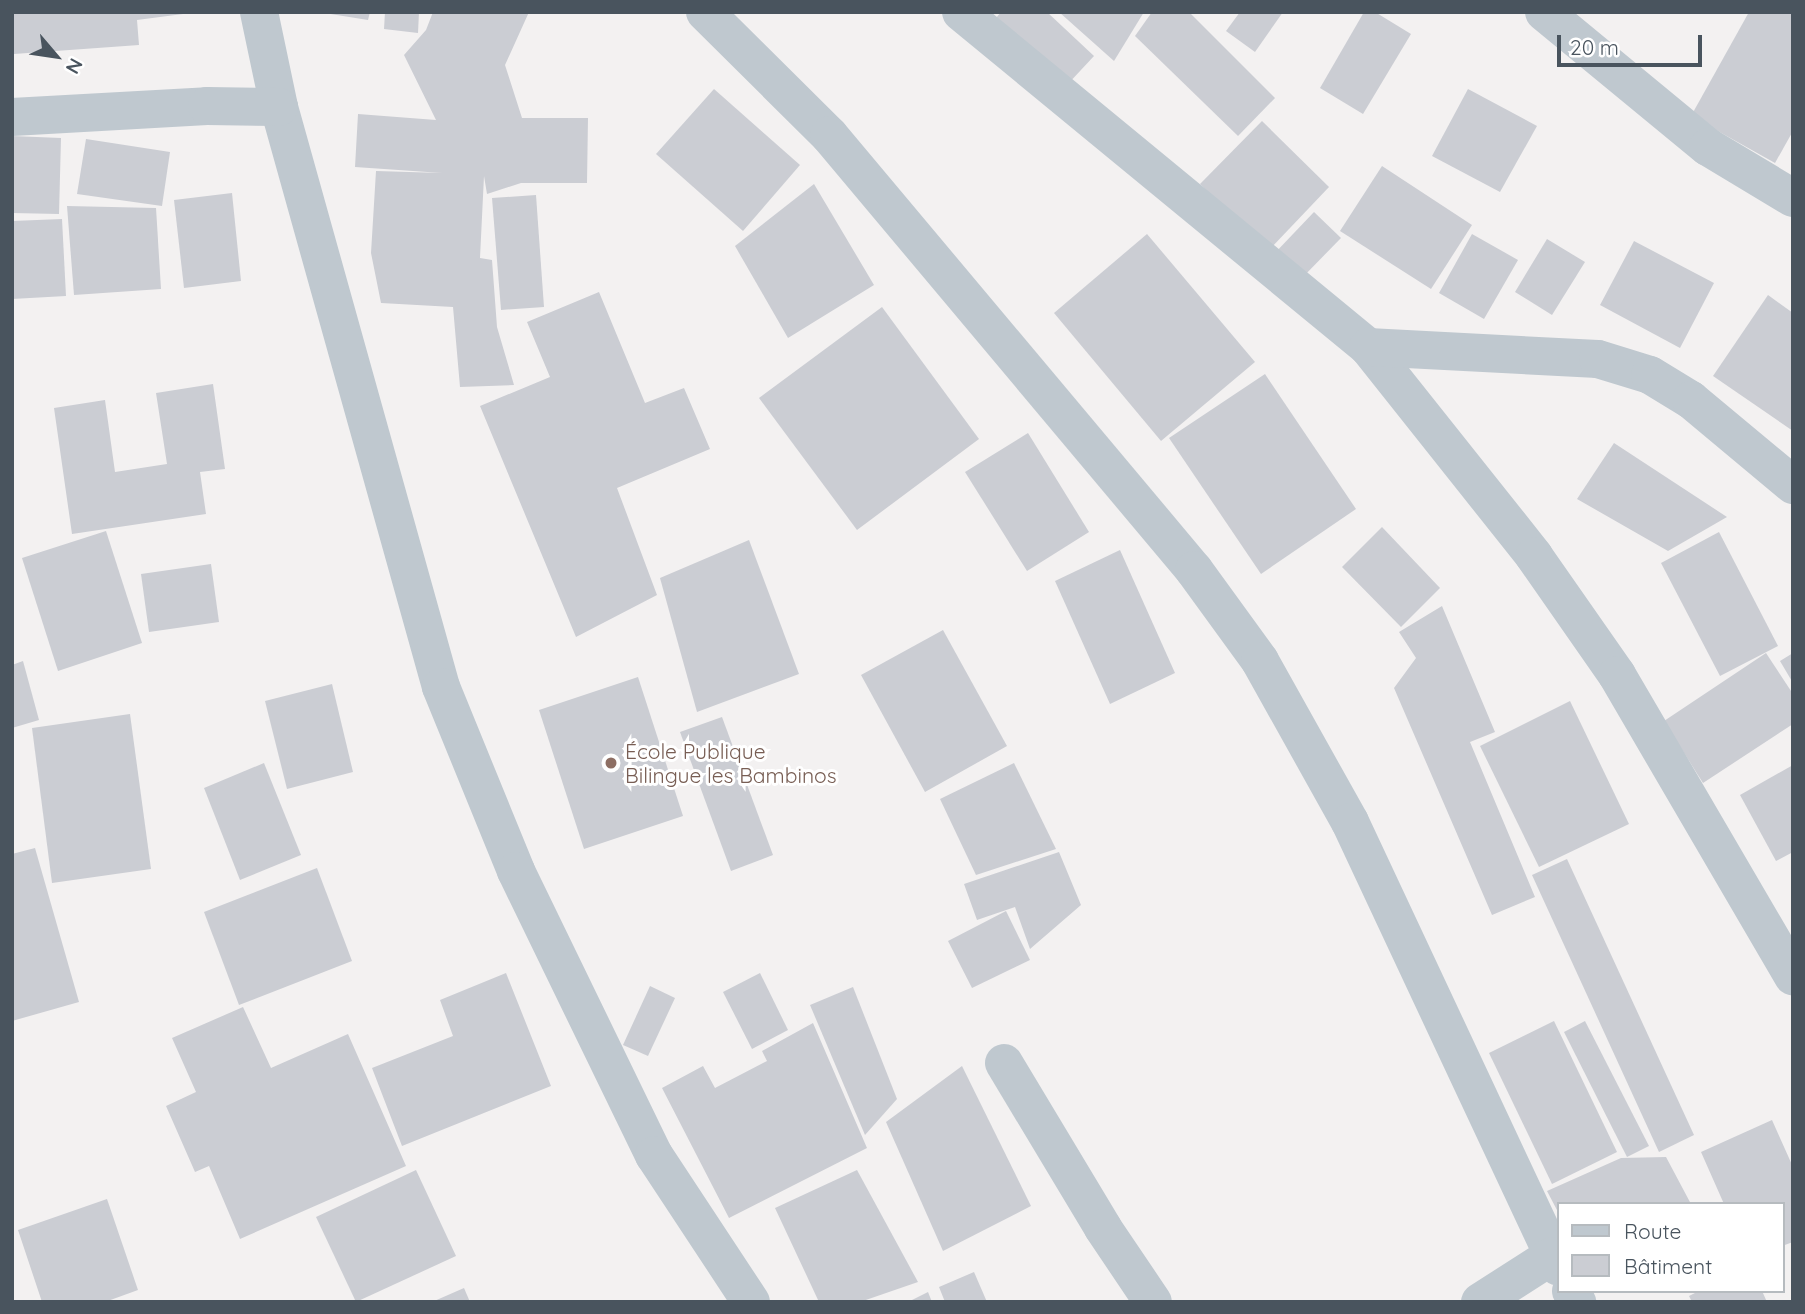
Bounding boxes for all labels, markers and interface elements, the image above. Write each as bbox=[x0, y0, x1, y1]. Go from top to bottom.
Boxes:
north arrow bbox=[21, 21, 91, 91]
scale bar bbox=[1560, 21, 1705, 65]
text: 20 m bbox=[1570, 34, 1619, 60]
text: N bbox=[60, 54, 88, 78]
place label: École Publique Bilingue les Bambinos bbox=[625, 738, 837, 788]
marker: École Publique Bilingue les Bambinos bbox=[603, 755, 619, 771]
legend bbox=[1556, 1202, 1784, 1293]
text: Route bbox=[1624, 1218, 1681, 1244]
text: Bâtiment bbox=[1624, 1253, 1712, 1279]

